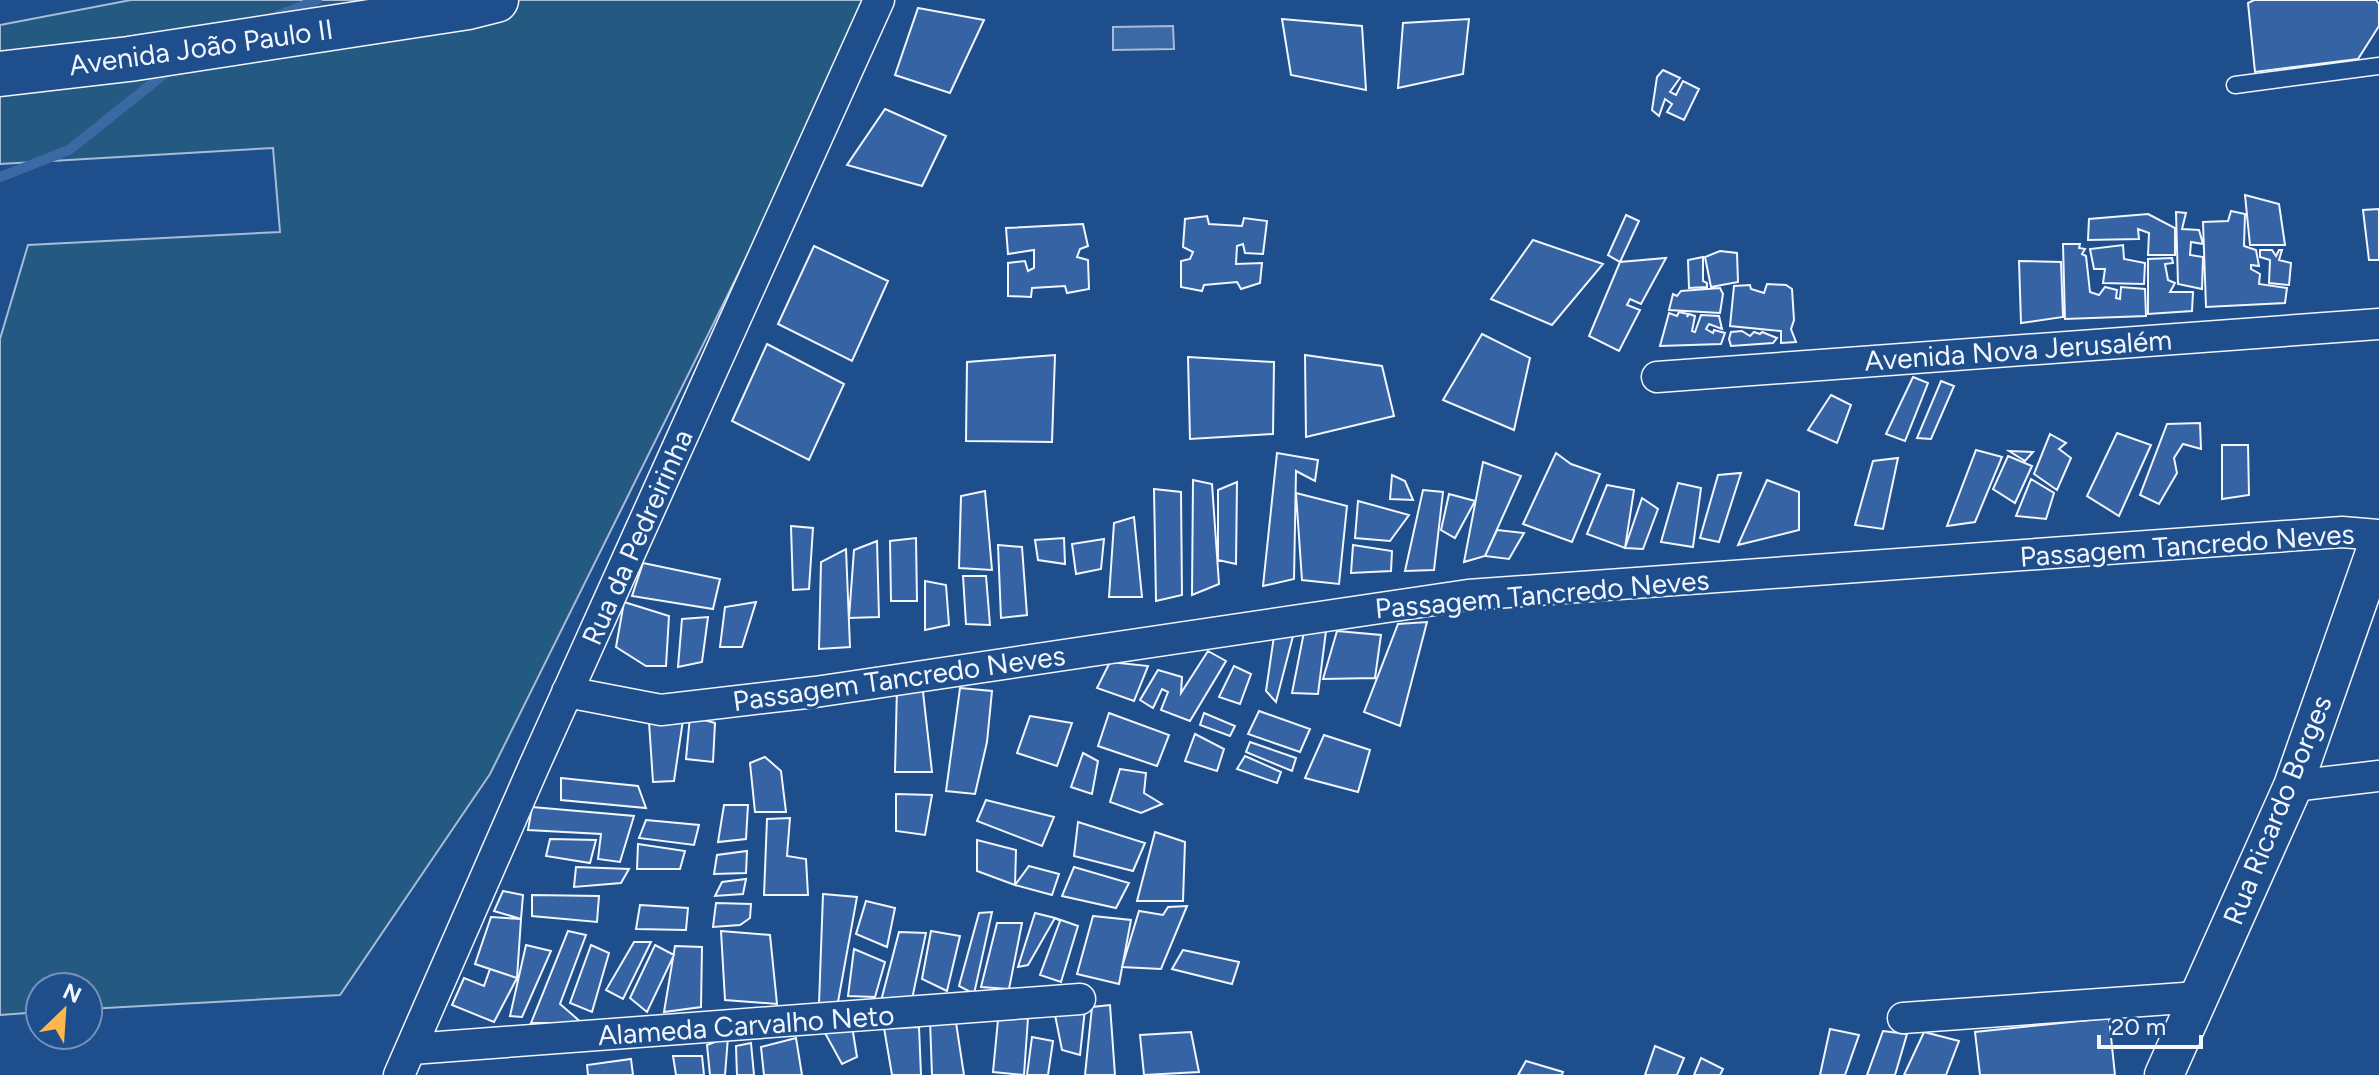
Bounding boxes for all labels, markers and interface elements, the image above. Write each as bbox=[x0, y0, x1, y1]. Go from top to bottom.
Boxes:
street label: Avenida João Paulo II bbox=[67, 12, 335, 82]
street label: Avenida Nova Jerusalém bbox=[1863, 322, 2173, 378]
street label: Rua da Pedreirinha bbox=[574, 424, 700, 650]
street label: Passagem Tancredo Neves bbox=[2019, 516, 2355, 574]
street label: Passagem Tancredo Neves bbox=[1374, 562, 1710, 626]
street label: Passagem Tancredo Neves bbox=[731, 638, 1067, 718]
street label: Rua Ricardo Borges bbox=[2215, 690, 2339, 930]
north arrow bbox=[24, 971, 104, 1051]
text: N bbox=[59, 977, 86, 1009]
street label: Alameda Carvalho Neto bbox=[597, 998, 895, 1052]
scale bar bbox=[2099, 999, 2201, 1049]
text: 20 m bbox=[2111, 1012, 2166, 1041]

